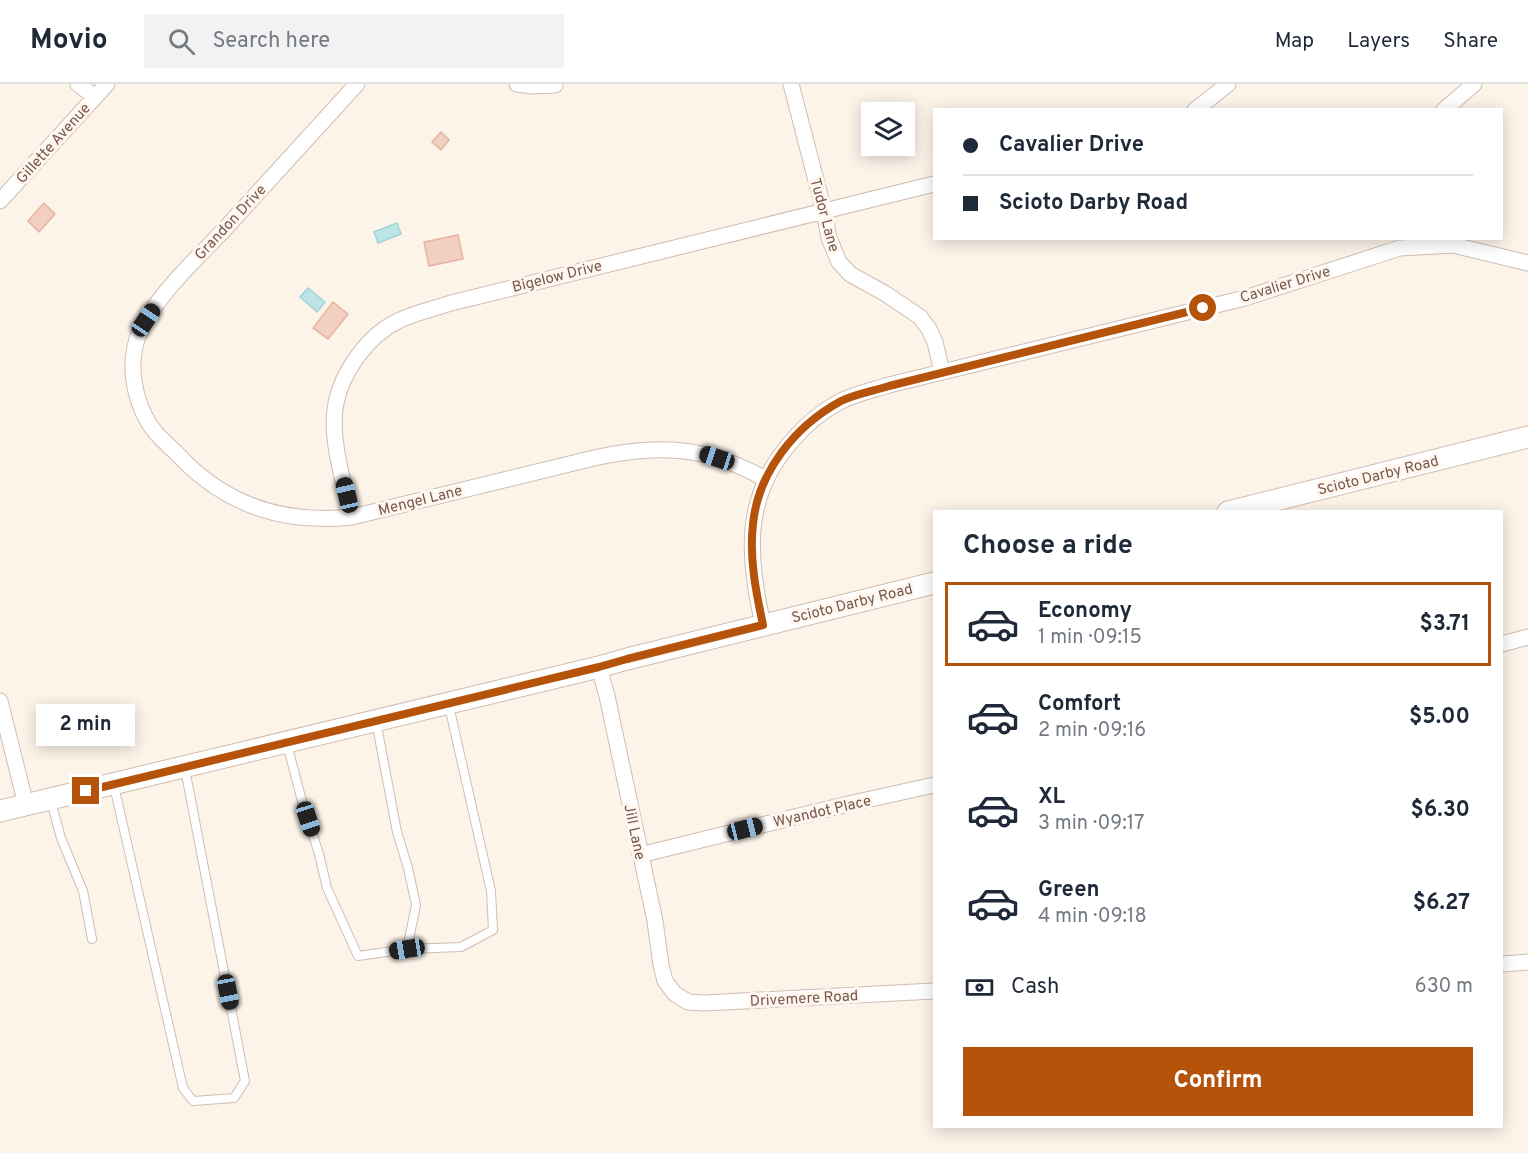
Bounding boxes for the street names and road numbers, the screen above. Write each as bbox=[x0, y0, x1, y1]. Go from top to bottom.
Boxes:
street label: Gillette Avenue bbox=[13, 100, 95, 188]
street label: Tudor Lane bbox=[805, 176, 843, 254]
street label: Grandon Drive bbox=[191, 181, 271, 265]
street label: Bigelow Drive bbox=[510, 257, 604, 298]
street label: Cavalier Drive bbox=[1238, 263, 1333, 308]
street label: Scioto Darby Road bbox=[1316, 452, 1441, 501]
street label: Mengel Lane bbox=[376, 482, 464, 521]
street label: Scioto Darby Road bbox=[790, 580, 915, 629]
street label: Wyandot Place bbox=[772, 792, 873, 833]
street label: Jill Lane bbox=[618, 803, 649, 862]
street label: Drivemere Road bbox=[749, 987, 859, 1012]

